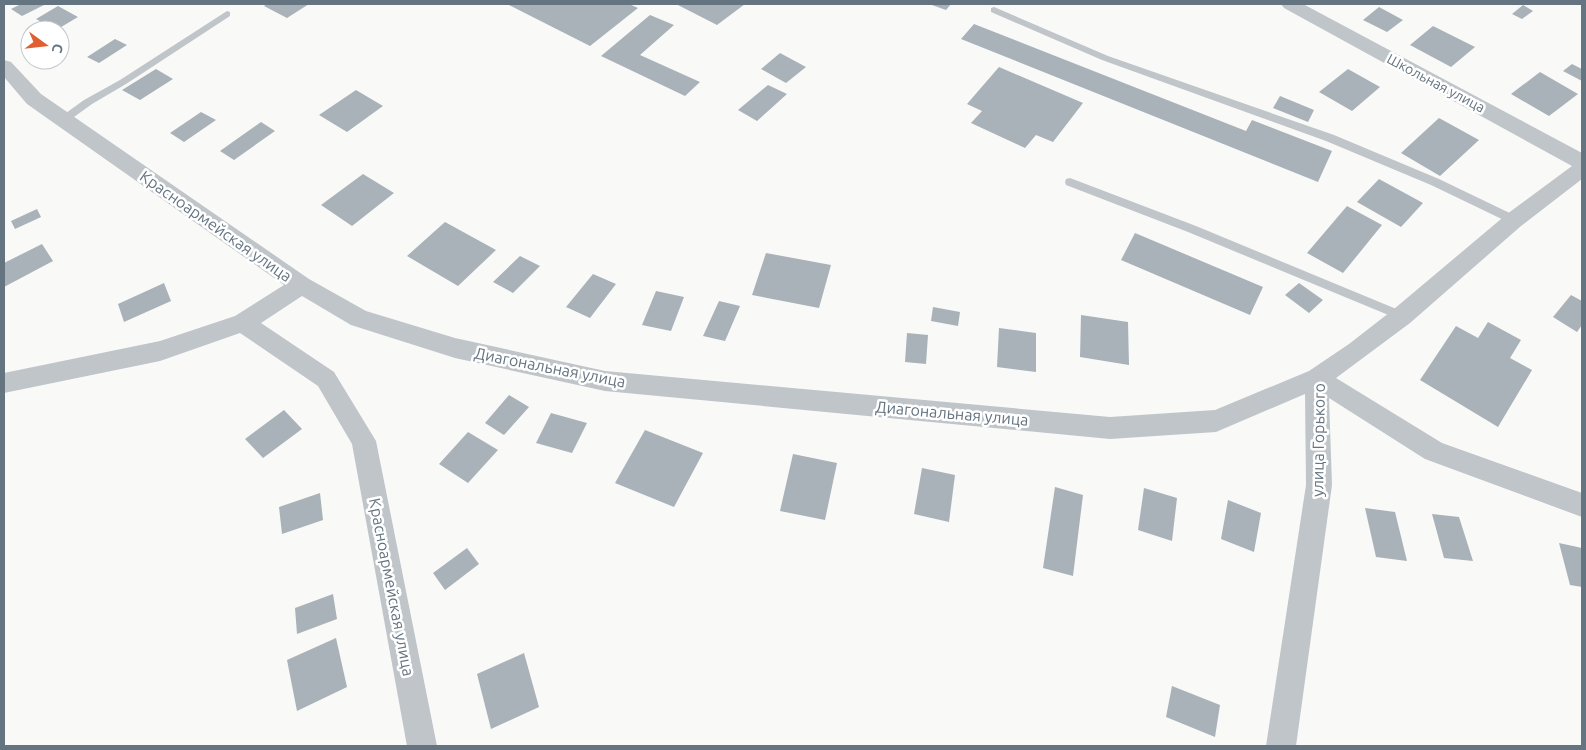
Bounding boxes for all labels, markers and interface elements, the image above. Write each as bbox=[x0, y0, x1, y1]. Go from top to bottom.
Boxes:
north arrow bbox=[20, 20, 70, 70]
text: С bbox=[49, 42, 66, 55]
street label: Школьная улица bbox=[1384, 50, 1488, 116]
street label: Красноармейская улица bbox=[137, 167, 295, 285]
street label: Диагональная улица bbox=[473, 344, 627, 390]
street label: улица Горького bbox=[1308, 383, 1328, 497]
street label: Диагональная улица bbox=[875, 397, 1029, 429]
street label: Красноармейская улица bbox=[366, 496, 418, 678]

